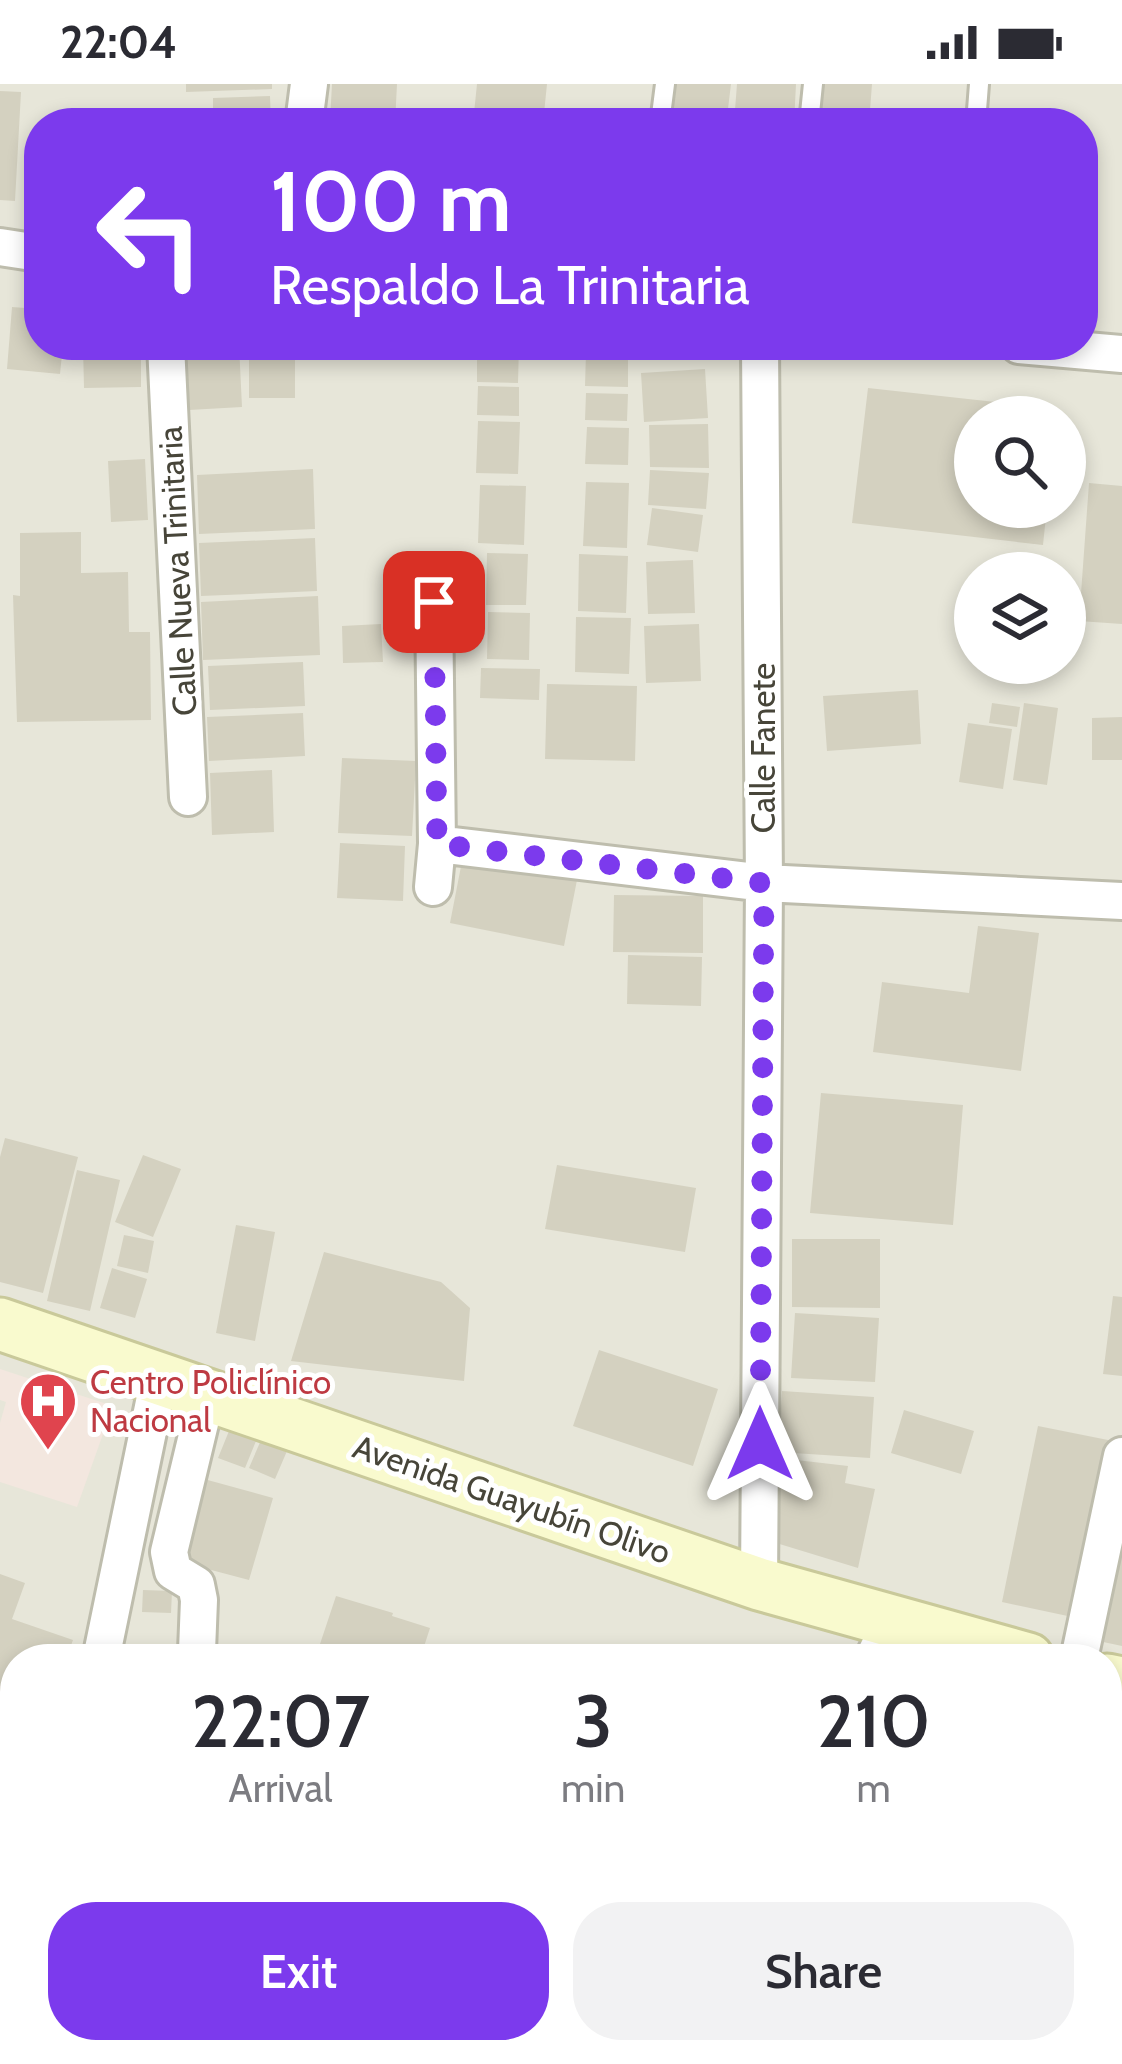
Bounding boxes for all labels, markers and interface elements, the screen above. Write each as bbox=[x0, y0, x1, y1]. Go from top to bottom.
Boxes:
text: 22:04 bbox=[60, 15, 177, 69]
text: 100 m bbox=[270, 150, 512, 252]
icon: left bbox=[72, 156, 228, 312]
text: Respaldo La Trinitaria bbox=[270, 252, 750, 318]
map controls bbox=[954, 396, 1086, 684]
button: search bbox=[954, 396, 1086, 528]
street label: Calle Nueva Trinitaria bbox=[149, 425, 205, 717]
pin bbox=[383, 551, 485, 653]
button: layers bbox=[954, 552, 1086, 684]
icon: arrive bbox=[401, 569, 467, 635]
street label: Calle Fanete bbox=[743, 663, 783, 833]
place label: Centro Policlínico Nacional bbox=[90, 1362, 331, 1440]
hospital icon: Centro Policlínico Nacional bbox=[17, 1370, 79, 1452]
position arrow bbox=[697, 1381, 823, 1507]
street label: Avenida Guayubín Olivo bbox=[348, 1426, 676, 1572]
text: 22:07 bbox=[191, 1678, 370, 1765]
text: 3 bbox=[574, 1678, 613, 1765]
text: 210 bbox=[817, 1678, 931, 1765]
text: Arrival bbox=[229, 1764, 332, 1812]
text: min bbox=[561, 1764, 625, 1812]
text: m bbox=[857, 1764, 891, 1812]
button: Exit bbox=[48, 1902, 549, 2040]
button: Share bbox=[573, 1902, 1074, 2040]

